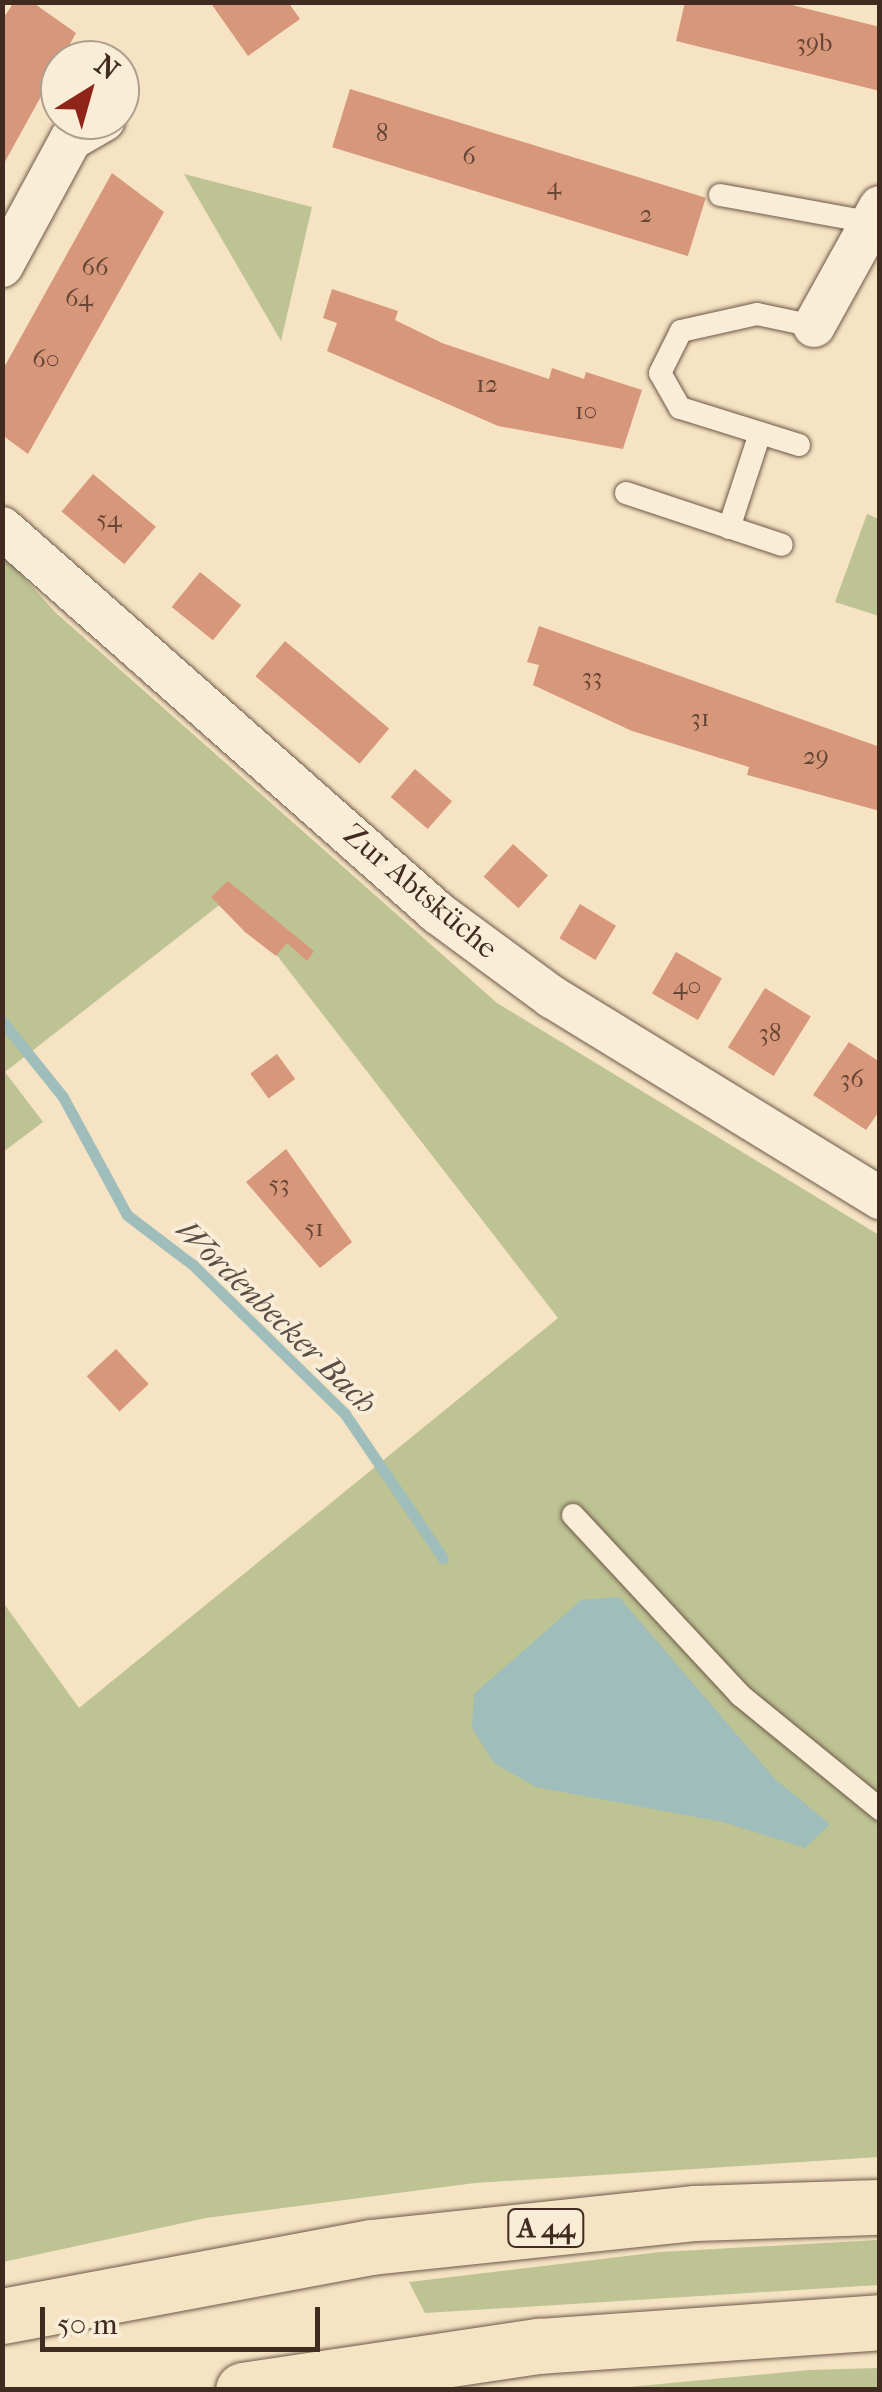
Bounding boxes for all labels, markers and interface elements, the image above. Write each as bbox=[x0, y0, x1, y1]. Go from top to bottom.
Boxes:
house number: 39b bbox=[796, 28, 832, 58]
north arrow bbox=[40, 40, 140, 140]
text: N bbox=[89, 48, 126, 87]
house number: 8 bbox=[376, 118, 388, 148]
house number: 6 bbox=[462, 141, 476, 171]
house number: 4 bbox=[547, 171, 561, 201]
house number: 2 bbox=[640, 199, 652, 229]
house number: 66 bbox=[81, 252, 109, 282]
house number: 64 bbox=[65, 283, 93, 313]
house number: 60 bbox=[32, 344, 60, 374]
house number: 12 bbox=[476, 369, 498, 399]
house number: 10 bbox=[575, 396, 597, 426]
house number: 54 bbox=[96, 504, 122, 534]
house number: 33 bbox=[582, 662, 602, 692]
house number: 31 bbox=[690, 703, 710, 733]
house number: 29 bbox=[803, 741, 829, 771]
street label: Zur Abtsküche bbox=[336, 817, 504, 967]
house number: 40 bbox=[673, 971, 701, 1001]
house number: 38 bbox=[759, 1018, 781, 1048]
house number: 36 bbox=[840, 1064, 864, 1094]
house number: 53 bbox=[268, 1169, 290, 1199]
water label: Wordenbecker Bach bbox=[168, 1211, 384, 1423]
house number: 51 bbox=[304, 1213, 324, 1243]
road number: A 44 bbox=[506, 2205, 586, 2251]
scale bar bbox=[45, 2287, 325, 2349]
text: 50 m bbox=[57, 2307, 118, 2342]

